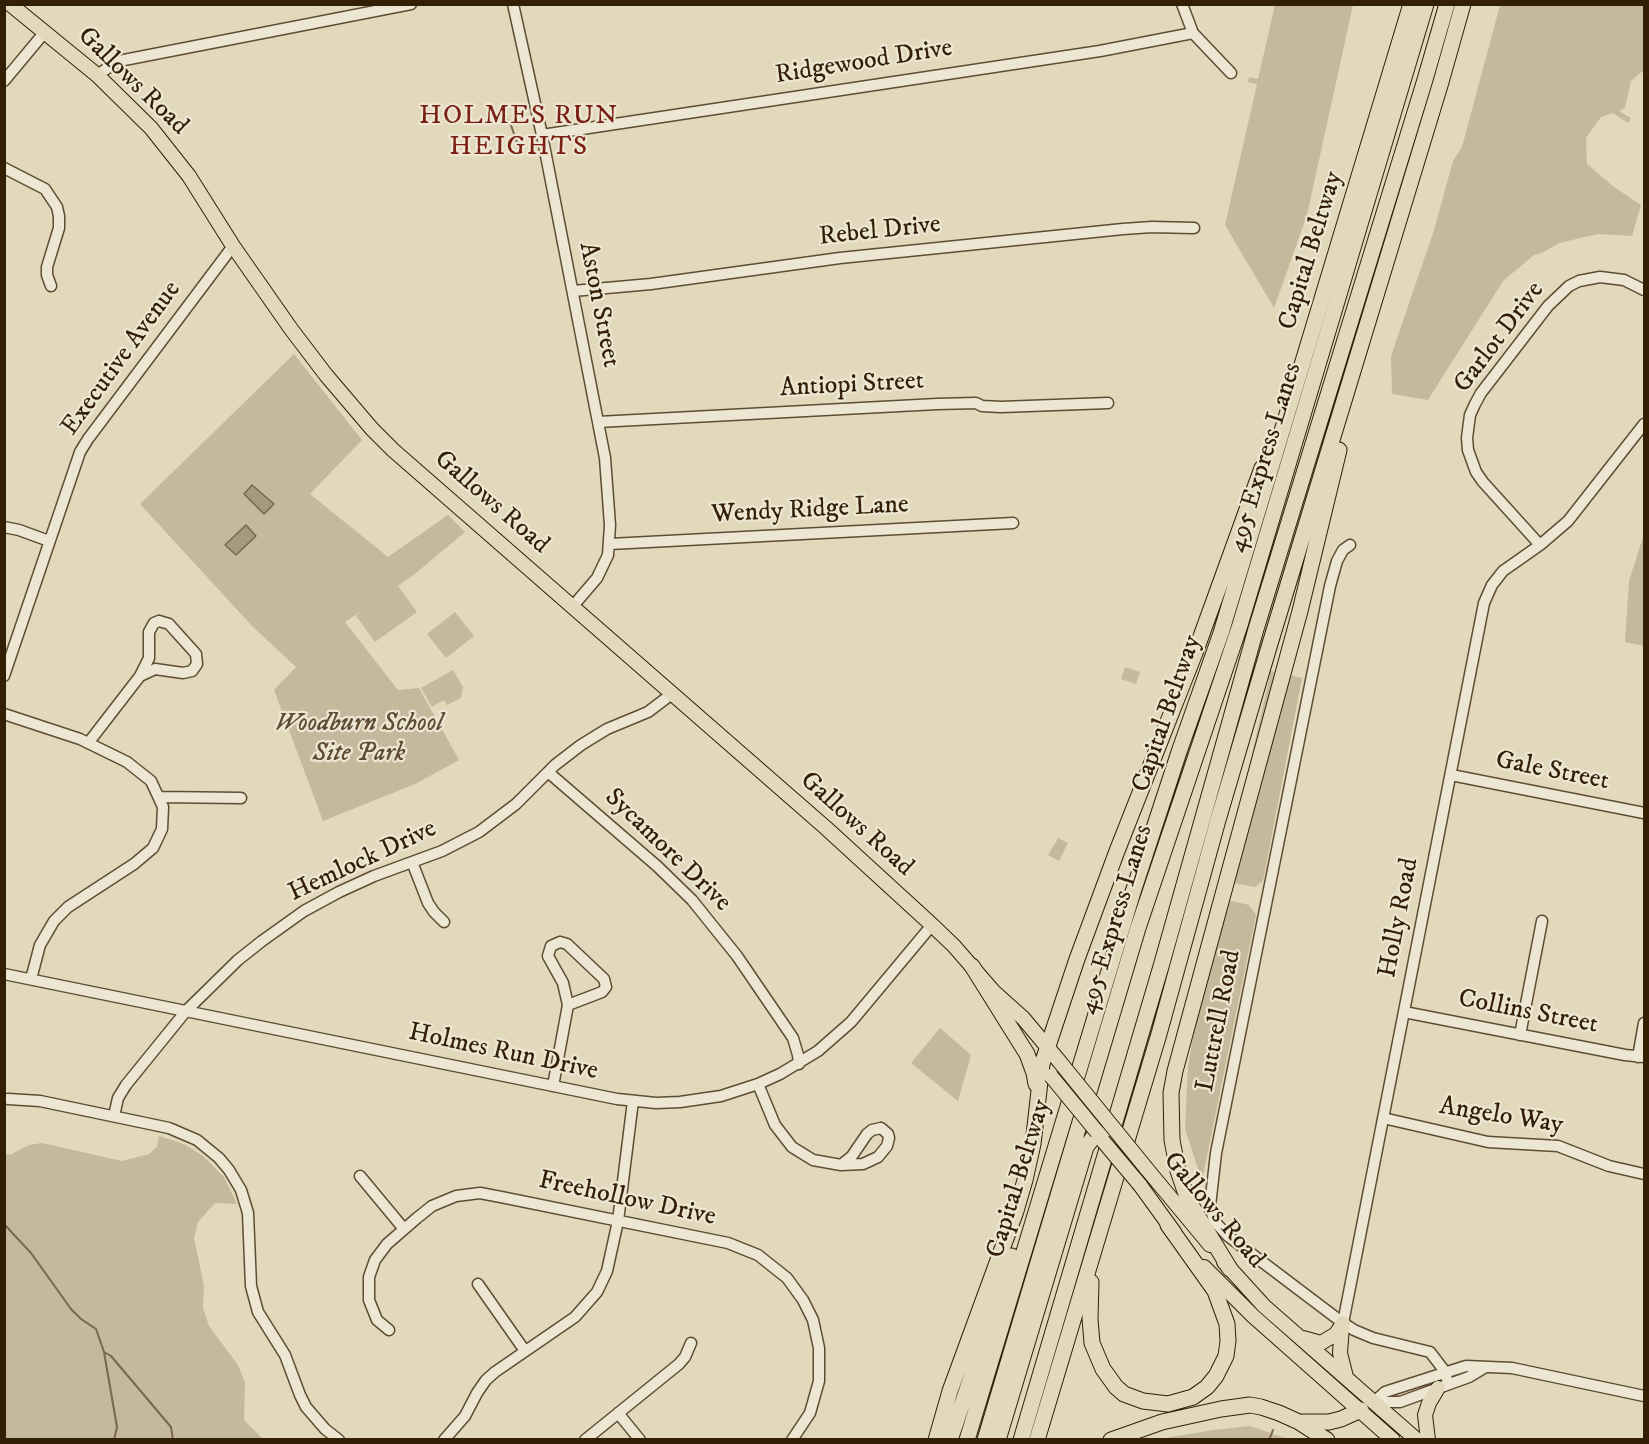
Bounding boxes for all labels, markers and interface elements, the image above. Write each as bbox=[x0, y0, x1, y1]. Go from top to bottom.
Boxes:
street label: Gallows Road bbox=[70, 21, 194, 143]
street label: Ridgewood Drive bbox=[773, 34, 955, 92]
district label: HOLMES RUN HEIGHTS bbox=[419, 101, 619, 164]
street label: Capital Beltway bbox=[1273, 168, 1351, 334]
street label: Rebel Drive bbox=[818, 210, 942, 254]
street label: Aston Street bbox=[571, 240, 625, 370]
street label: Executive Avenue bbox=[56, 276, 188, 442]
street label: Garlot Drive bbox=[1448, 276, 1552, 400]
street label: 495 Express Lanes bbox=[1222, 359, 1310, 557]
street label: Antiopi Street bbox=[779, 367, 925, 405]
street label: Gallows Road bbox=[427, 445, 555, 561]
street label: Wendy Ridge Lane bbox=[711, 490, 909, 532]
street label: Capital Beltway bbox=[1127, 631, 1209, 797]
park label: Woodburn School Site Park bbox=[275, 709, 443, 770]
street label: Gale Street bbox=[1493, 746, 1611, 798]
street label: Gallows Road bbox=[793, 766, 919, 884]
street label: Sycamore Drive bbox=[597, 783, 737, 919]
street label: Hemlock Drive bbox=[284, 814, 442, 910]
street label: 495 Express Lanes bbox=[1073, 821, 1161, 1019]
street label: Holly Road bbox=[1373, 856, 1427, 980]
street label: Luttrell Road bbox=[1191, 948, 1249, 1094]
street label: Collins Street bbox=[1456, 984, 1600, 1042]
street label: Holmes Run Drive bbox=[405, 1018, 601, 1088]
street label: Angelo Way bbox=[1437, 1092, 1565, 1142]
street label: Capital Beltway bbox=[981, 1096, 1059, 1262]
street label: Gallows Road bbox=[1155, 1147, 1271, 1275]
street label: Freehollow Drive bbox=[536, 1166, 718, 1234]

